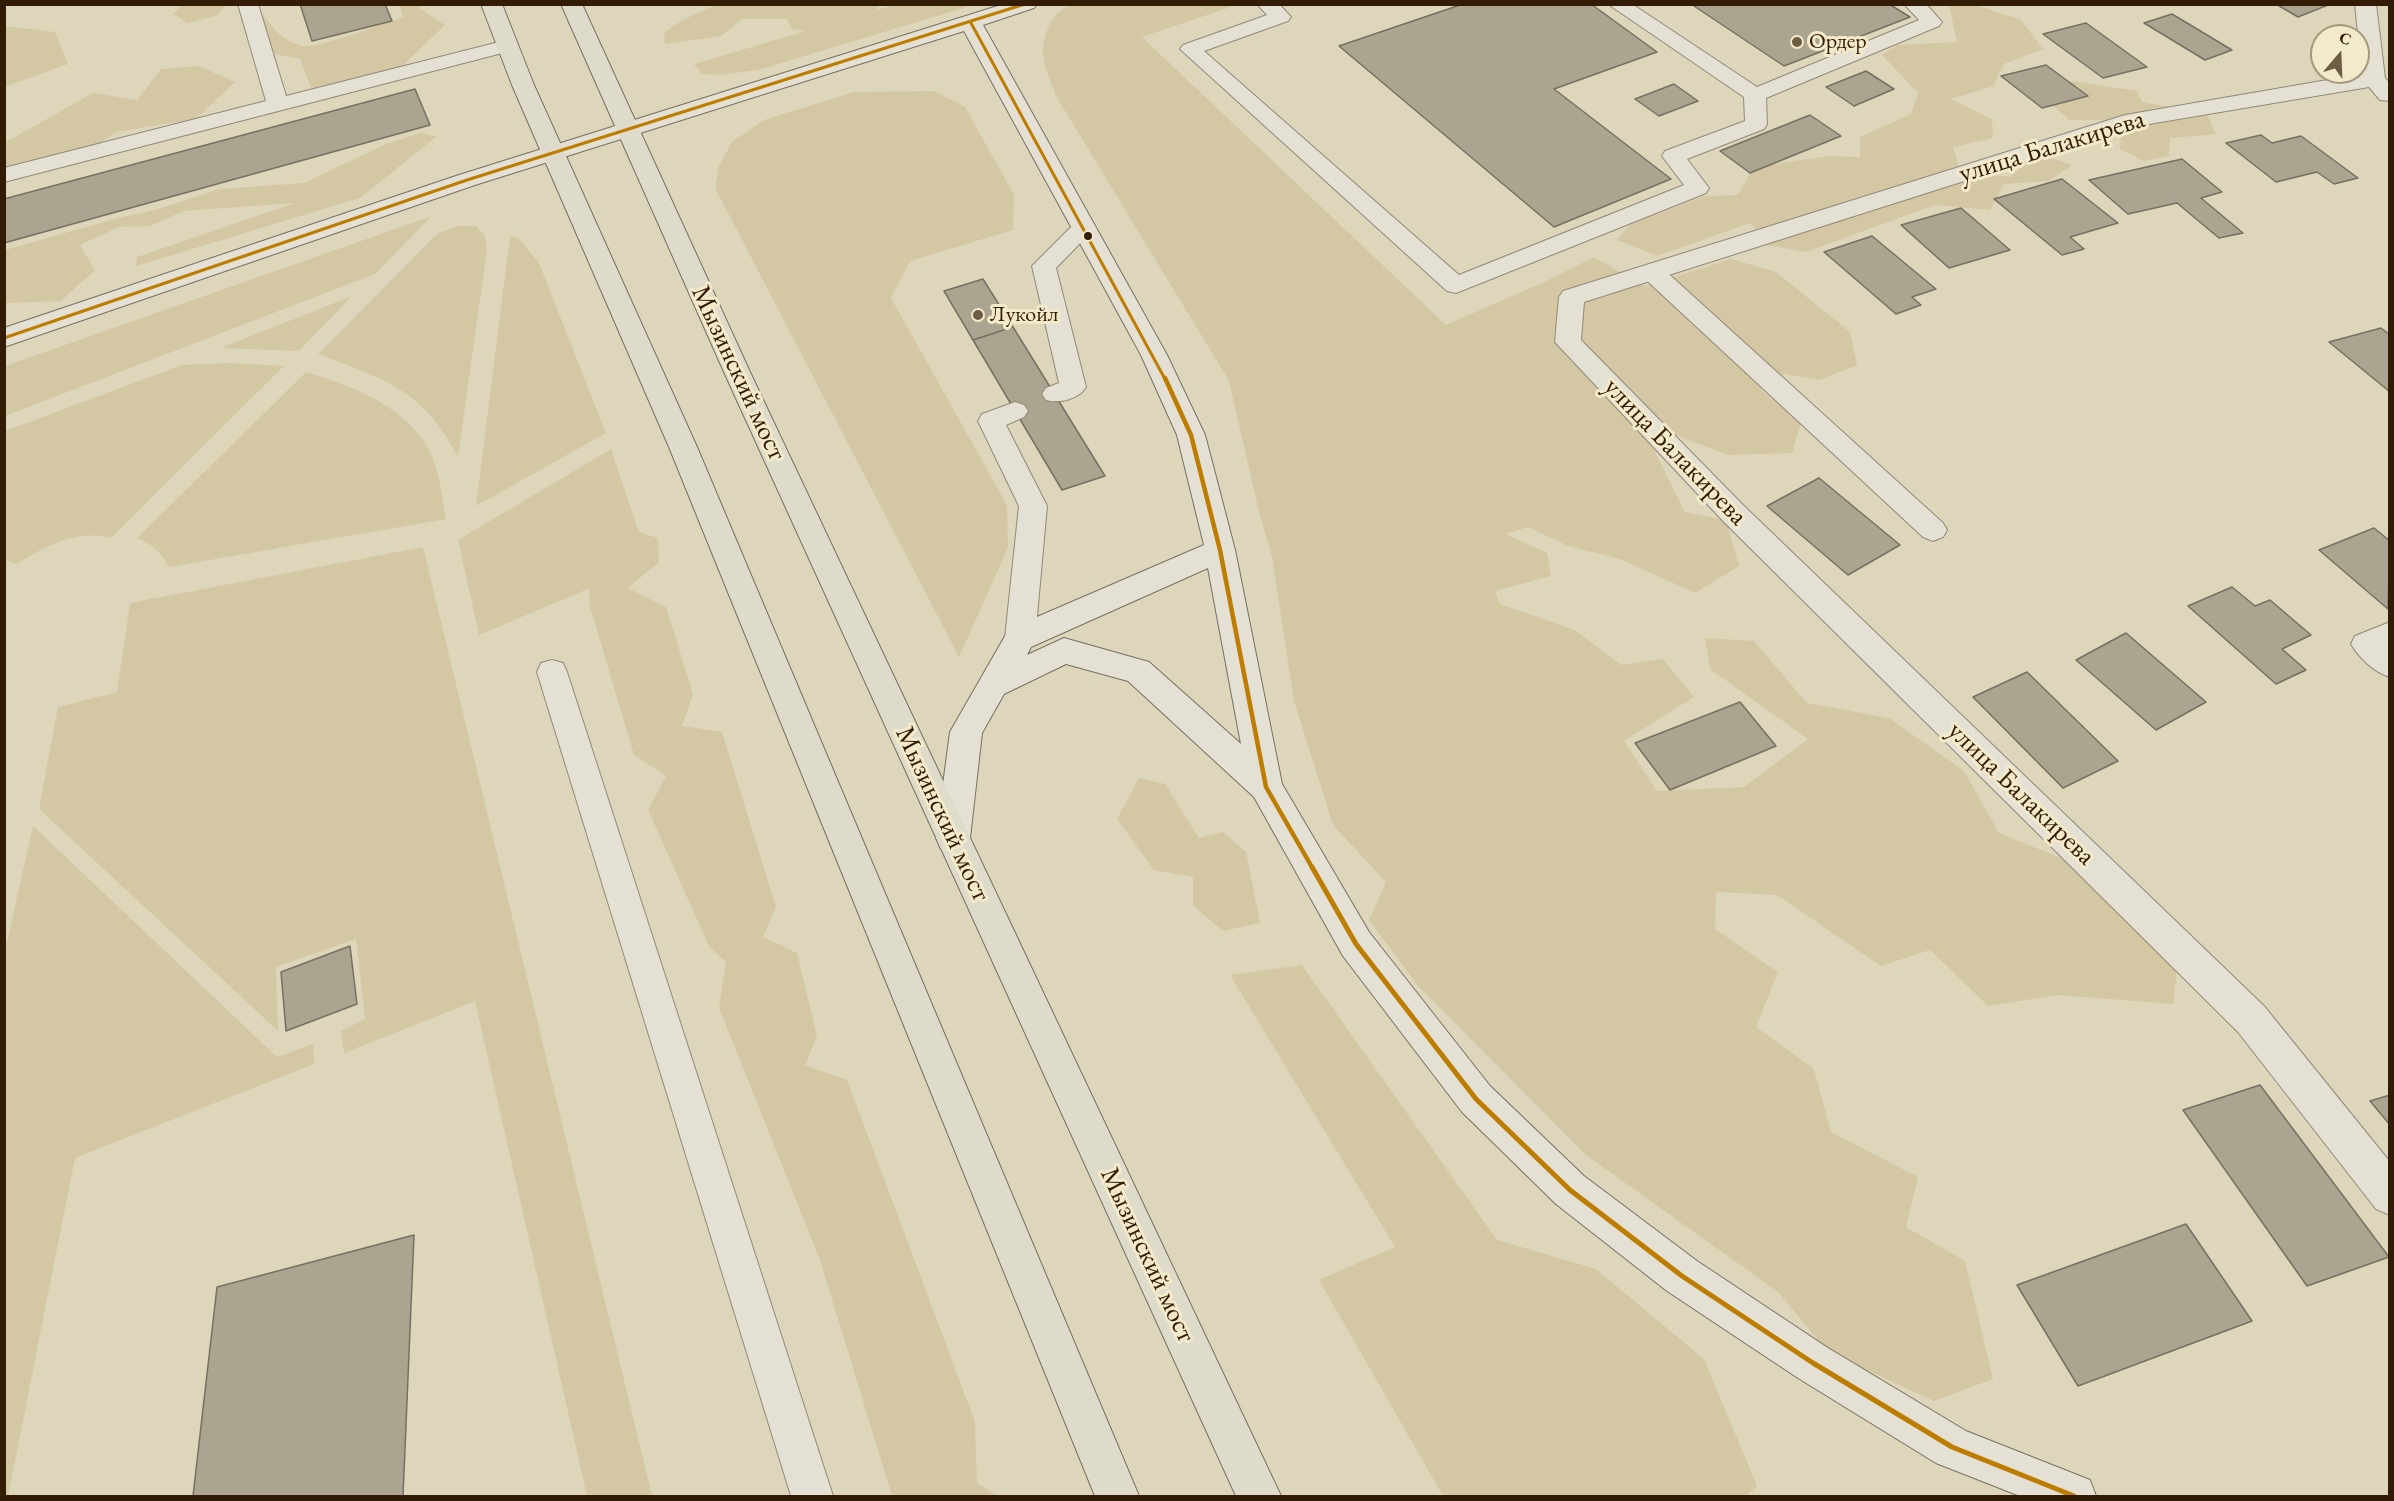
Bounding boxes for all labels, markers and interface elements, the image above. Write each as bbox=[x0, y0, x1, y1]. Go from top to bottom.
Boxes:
north arrow bbox=[2310, 24, 2370, 84]
text: С bbox=[2337, 27, 2354, 50]
place label: Ордер bbox=[1809, 29, 1867, 55]
marker: Ордер bbox=[1790, 35, 1804, 49]
street label: улица Балакирева bbox=[1955, 103, 2149, 191]
unlabelled marker bbox=[1082, 230, 1094, 242]
street label: Мызинский мост bbox=[683, 280, 793, 466]
place label: Лукойл bbox=[990, 302, 1058, 328]
marker: Лукойл bbox=[971, 308, 985, 322]
street label: улица Балакирева bbox=[1596, 371, 1754, 533]
street label: улица Балакирева bbox=[1940, 715, 2102, 873]
street label: Мызинский мост bbox=[887, 721, 997, 907]
street label: Мызинский мост bbox=[1092, 1162, 1202, 1348]

